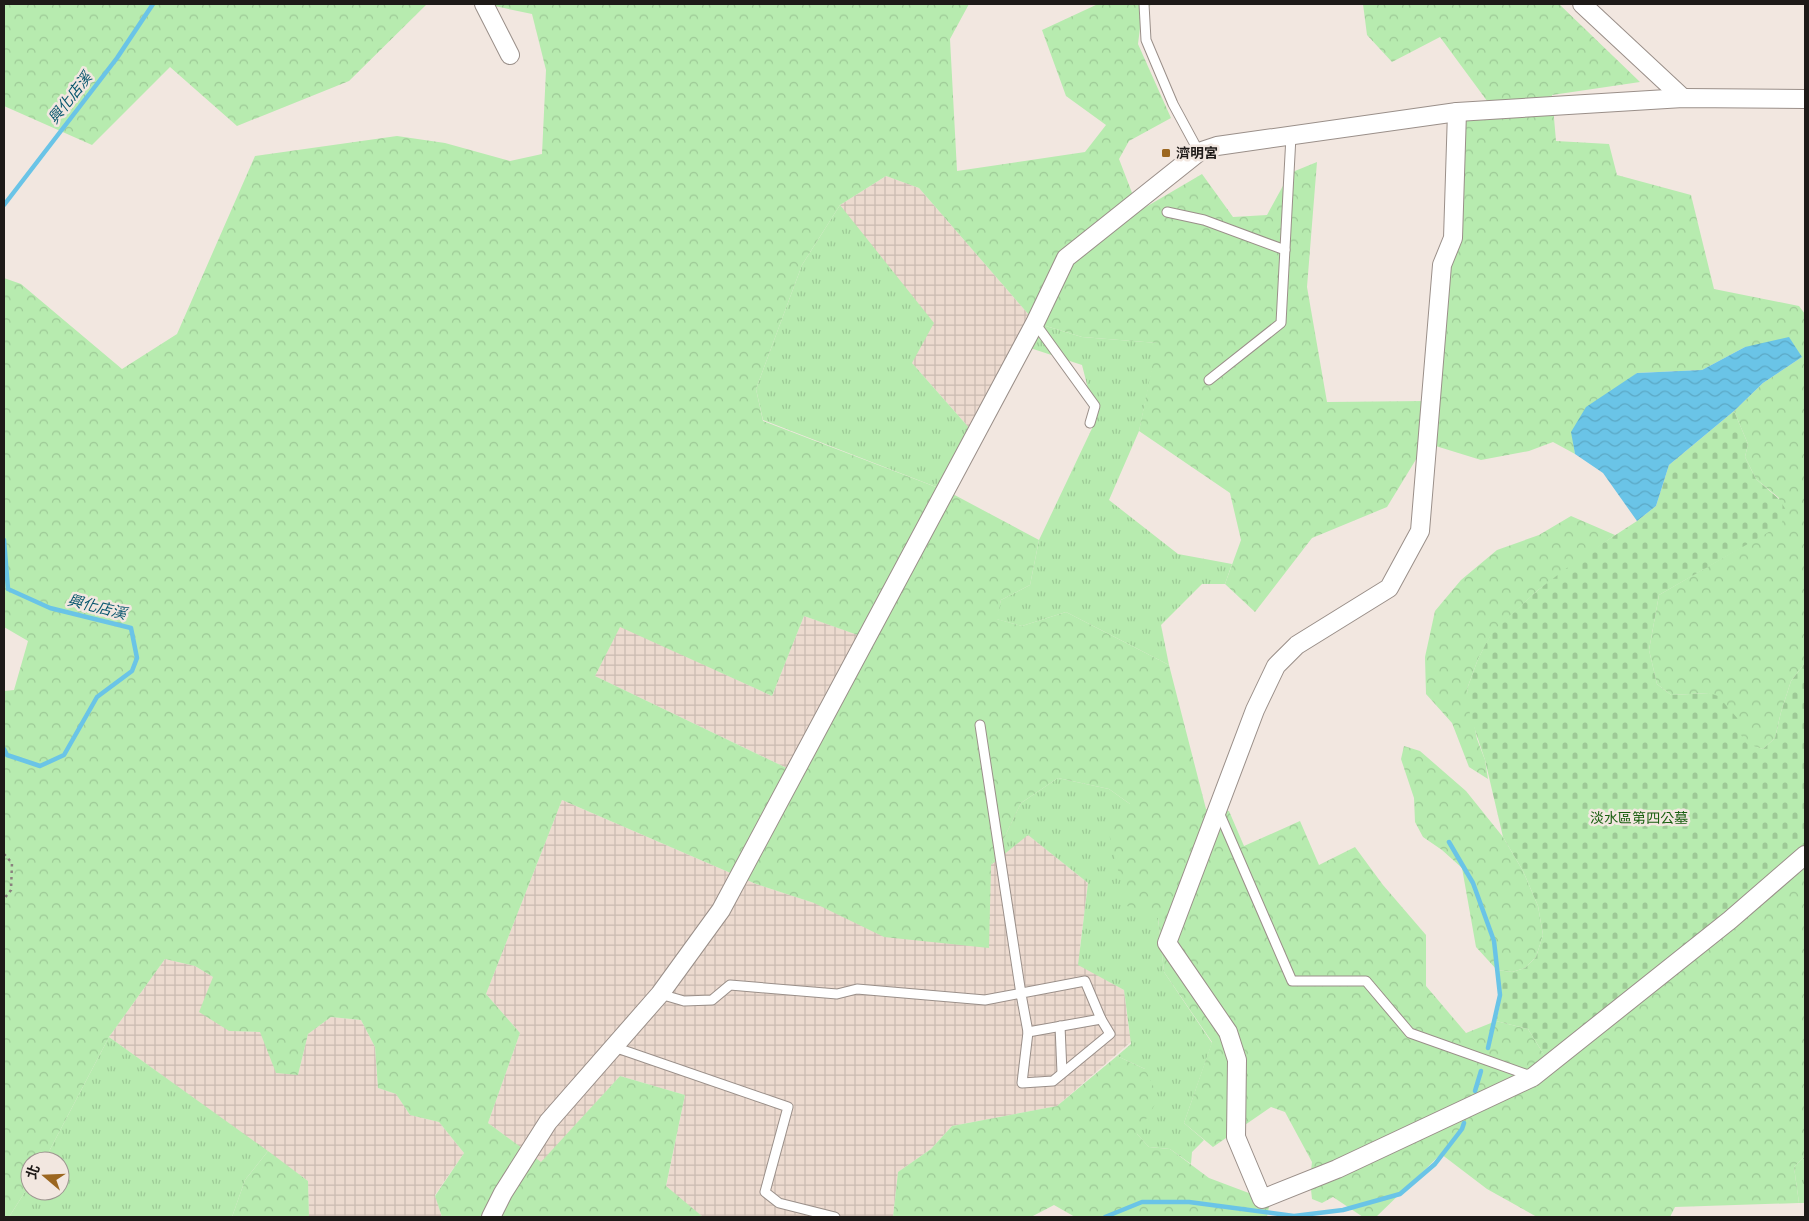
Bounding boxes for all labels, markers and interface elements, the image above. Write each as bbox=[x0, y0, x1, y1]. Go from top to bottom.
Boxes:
water label: 興化店溪 bbox=[44, 67, 97, 127]
place label: 濟明宮 bbox=[1176, 144, 1218, 162]
marker: 濟明宮 bbox=[1160, 147, 1172, 159]
water label: 興化店溪 bbox=[66, 590, 130, 623]
park label: 淡水區第四公墓 bbox=[1590, 809, 1688, 827]
north arrow bbox=[20, 1151, 70, 1201]
text: 北 bbox=[22, 1162, 43, 1181]

